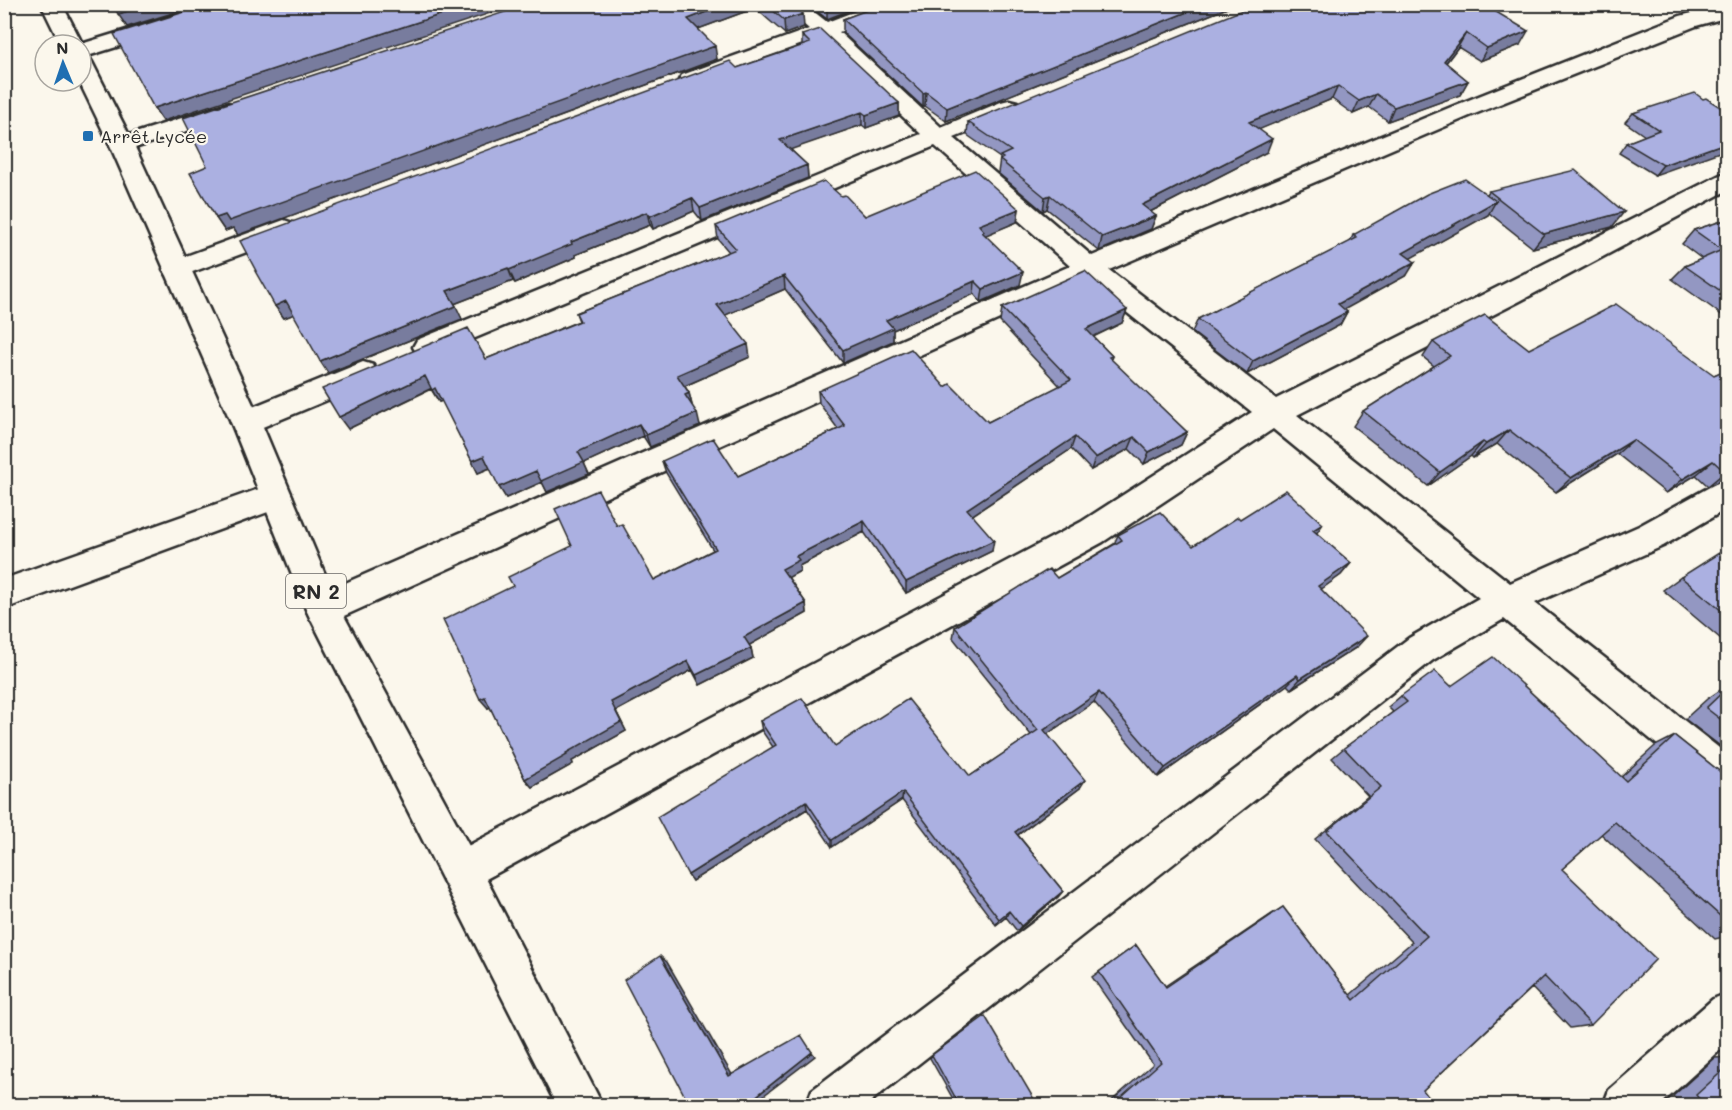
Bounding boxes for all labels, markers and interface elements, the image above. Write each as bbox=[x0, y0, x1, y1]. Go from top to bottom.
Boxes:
north arrow bbox=[33, 33, 93, 93]
text: N bbox=[56, 37, 69, 58]
place label: Arrêt Lycée bbox=[100, 124, 207, 148]
marker: Arrêt Lycée bbox=[81, 129, 95, 143]
road number: RN 2 bbox=[286, 574, 346, 608]

